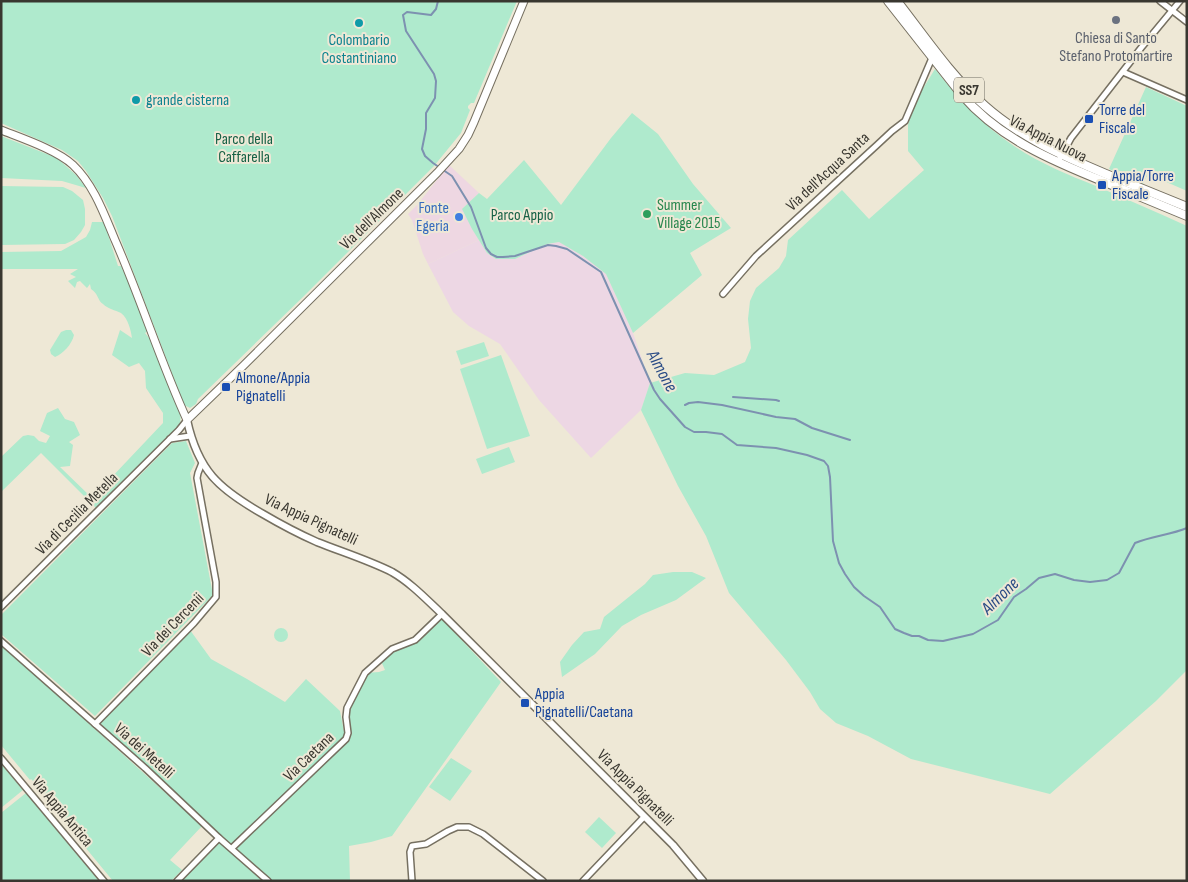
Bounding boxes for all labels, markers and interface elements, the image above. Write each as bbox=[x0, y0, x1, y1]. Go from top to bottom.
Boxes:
marker: Chiesa di Santo Stefano Protomartire bbox=[1110, 14, 1122, 26]
marker: Colombario Costantiniano bbox=[353, 17, 365, 29]
place label: Chiesa di Santo Stefano Protomartire bbox=[1059, 29, 1173, 66]
place label: Colombario Costantiniano bbox=[321, 31, 397, 68]
road number: SS7 bbox=[954, 78, 984, 102]
place label: grande cisterna bbox=[146, 91, 229, 110]
marker: grande cisterna bbox=[130, 94, 142, 106]
place label: Torre del Fiscale bbox=[1099, 101, 1145, 138]
street label: Via Appia Nuova bbox=[1006, 111, 1090, 167]
marker: Torre del Fiscale bbox=[1083, 113, 1095, 125]
street label: Via dell'Acqua Santa bbox=[782, 129, 874, 215]
park label: Parco della Caffarella bbox=[215, 130, 273, 167]
place label: Appia/Torre Fiscale bbox=[1111, 167, 1174, 204]
marker: Appia/Torre Fiscale bbox=[1096, 179, 1108, 191]
street label: Via dell'Almone bbox=[336, 184, 408, 254]
place label: Summer Village 2015 bbox=[657, 196, 720, 233]
place label: Fonte Egeria bbox=[416, 199, 449, 236]
park label: Parco Appio bbox=[491, 206, 553, 225]
marker: Summer Village 2015 bbox=[641, 208, 653, 220]
marker: Fonte Egeria bbox=[453, 211, 465, 223]
water label: Almone bbox=[642, 346, 682, 395]
place label: Almone/Appia Pignatelli bbox=[235, 369, 310, 406]
marker: Almone/Appia Pignatelli bbox=[220, 381, 232, 393]
street label: Via di Cecilia Metella bbox=[32, 469, 122, 559]
street label: Via Appia Pignatelli bbox=[261, 490, 361, 550]
water label: Almone bbox=[976, 573, 1023, 620]
street label: Via dei Cercenii bbox=[138, 589, 208, 661]
place label: Appia Pignatelli/Caetana bbox=[534, 685, 633, 722]
marker: Appia Pignatelli/Caetana bbox=[519, 697, 531, 709]
street label: Via dei Metelli bbox=[110, 719, 178, 783]
street label: Via Caetana bbox=[280, 728, 338, 786]
street label: Via Appia Pignatelli bbox=[593, 746, 677, 830]
street label: Via Appia Antica bbox=[27, 773, 97, 851]

